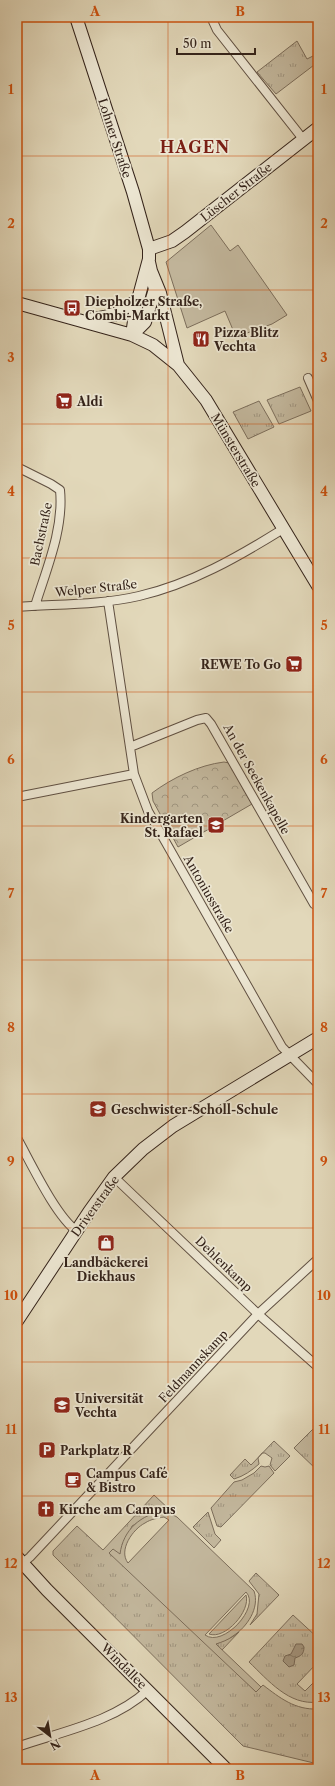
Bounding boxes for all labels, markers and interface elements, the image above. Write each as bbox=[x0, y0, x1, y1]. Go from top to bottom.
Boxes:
text: A bbox=[89, 3, 101, 19]
text: B bbox=[235, 3, 245, 19]
scale bar bbox=[177, 30, 255, 56]
text: 50 m bbox=[183, 36, 212, 51]
text: 1 bbox=[8, 81, 14, 97]
text: 1 bbox=[321, 81, 327, 97]
street label: Lohner Straße bbox=[95, 96, 135, 180]
district label: HAGEN bbox=[160, 137, 230, 157]
street label: Lüscher Straße bbox=[197, 159, 275, 225]
text: 2 bbox=[7, 215, 15, 231]
text: 2 bbox=[320, 215, 328, 231]
place label: Diepholzer Straße, Combi-Markt bbox=[85, 294, 202, 323]
bus stop icon: Diepholzer Straße, Combi-Markt bbox=[62, 298, 82, 318]
place label: Pizza Blitz Vechta bbox=[213, 325, 279, 354]
restaurant icon: Pizza Blitz Vechta bbox=[191, 329, 211, 349]
text: 3 bbox=[7, 349, 15, 365]
text: 3 bbox=[320, 349, 328, 365]
supermarket icon: Aldi bbox=[54, 391, 74, 411]
place label: Aldi bbox=[76, 394, 104, 409]
street label: Münsterstraße bbox=[208, 410, 264, 490]
text: 4 bbox=[7, 483, 15, 499]
text: 4 bbox=[320, 483, 328, 499]
street label: Bachstraße bbox=[27, 501, 55, 567]
street label: Welper Straße bbox=[53, 576, 138, 600]
text: 5 bbox=[7, 617, 15, 633]
text: 5 bbox=[320, 617, 328, 633]
supermarket icon: REWE To Go bbox=[284, 654, 304, 674]
place label: REWE To Go bbox=[201, 657, 281, 672]
street label: An der Seekenkapelle bbox=[220, 720, 294, 837]
text: 6 bbox=[7, 751, 15, 767]
text: 6 bbox=[320, 751, 328, 767]
place label: Kindergarten St. Rafael bbox=[120, 811, 204, 840]
school or university icon: Kindergarten St. Rafael bbox=[206, 815, 226, 835]
street label: Antoniusstraße bbox=[180, 851, 238, 936]
text: 7 bbox=[8, 885, 15, 901]
text: 7 bbox=[321, 885, 328, 901]
text: 8 bbox=[7, 1019, 15, 1035]
text: 8 bbox=[320, 1019, 328, 1035]
school or university icon: Geschwister-Scholl-Schule bbox=[88, 1099, 108, 1119]
place label: Geschwister-Scholl-Schule bbox=[111, 1102, 278, 1117]
text: 9 bbox=[7, 1153, 15, 1169]
text: 9 bbox=[320, 1153, 328, 1169]
street label: Driverstraße bbox=[68, 1172, 122, 1240]
shop icon: Landbäckerei Diekhaus bbox=[96, 1233, 116, 1253]
street label: Dehlenkamp bbox=[192, 1233, 256, 1295]
place label: Landbäckerei Diekhaus bbox=[64, 1255, 149, 1284]
text: 10 bbox=[4, 1287, 18, 1303]
text: 10 bbox=[317, 1287, 331, 1303]
street label: Feldmannskamp bbox=[155, 1326, 231, 1406]
place label: Universität Vechta bbox=[74, 1391, 144, 1420]
school or university icon: Universität Vechta bbox=[52, 1395, 72, 1415]
text: 11 bbox=[5, 1421, 17, 1437]
text: 11 bbox=[318, 1421, 330, 1437]
parking icon: Parkplatz R bbox=[37, 1440, 57, 1460]
place label: Parkplatz R bbox=[60, 1443, 133, 1458]
place label: Campus Café & Bistro bbox=[86, 1466, 168, 1495]
cafe icon: Campus Café & Bistro bbox=[63, 1470, 83, 1490]
church icon: Kirche am Campus bbox=[36, 1499, 56, 1519]
place label: Kirche am Campus bbox=[59, 1502, 176, 1517]
text: 12 bbox=[4, 1555, 18, 1571]
text: 12 bbox=[317, 1555, 331, 1571]
street label: Windallee bbox=[97, 1639, 150, 1692]
text: 13 bbox=[4, 1689, 18, 1705]
text: 13 bbox=[317, 1689, 331, 1705]
north arrow bbox=[30, 1716, 70, 1756]
text: N bbox=[47, 1736, 63, 1753]
text: A bbox=[89, 1767, 101, 1783]
text: B bbox=[235, 1767, 245, 1783]

